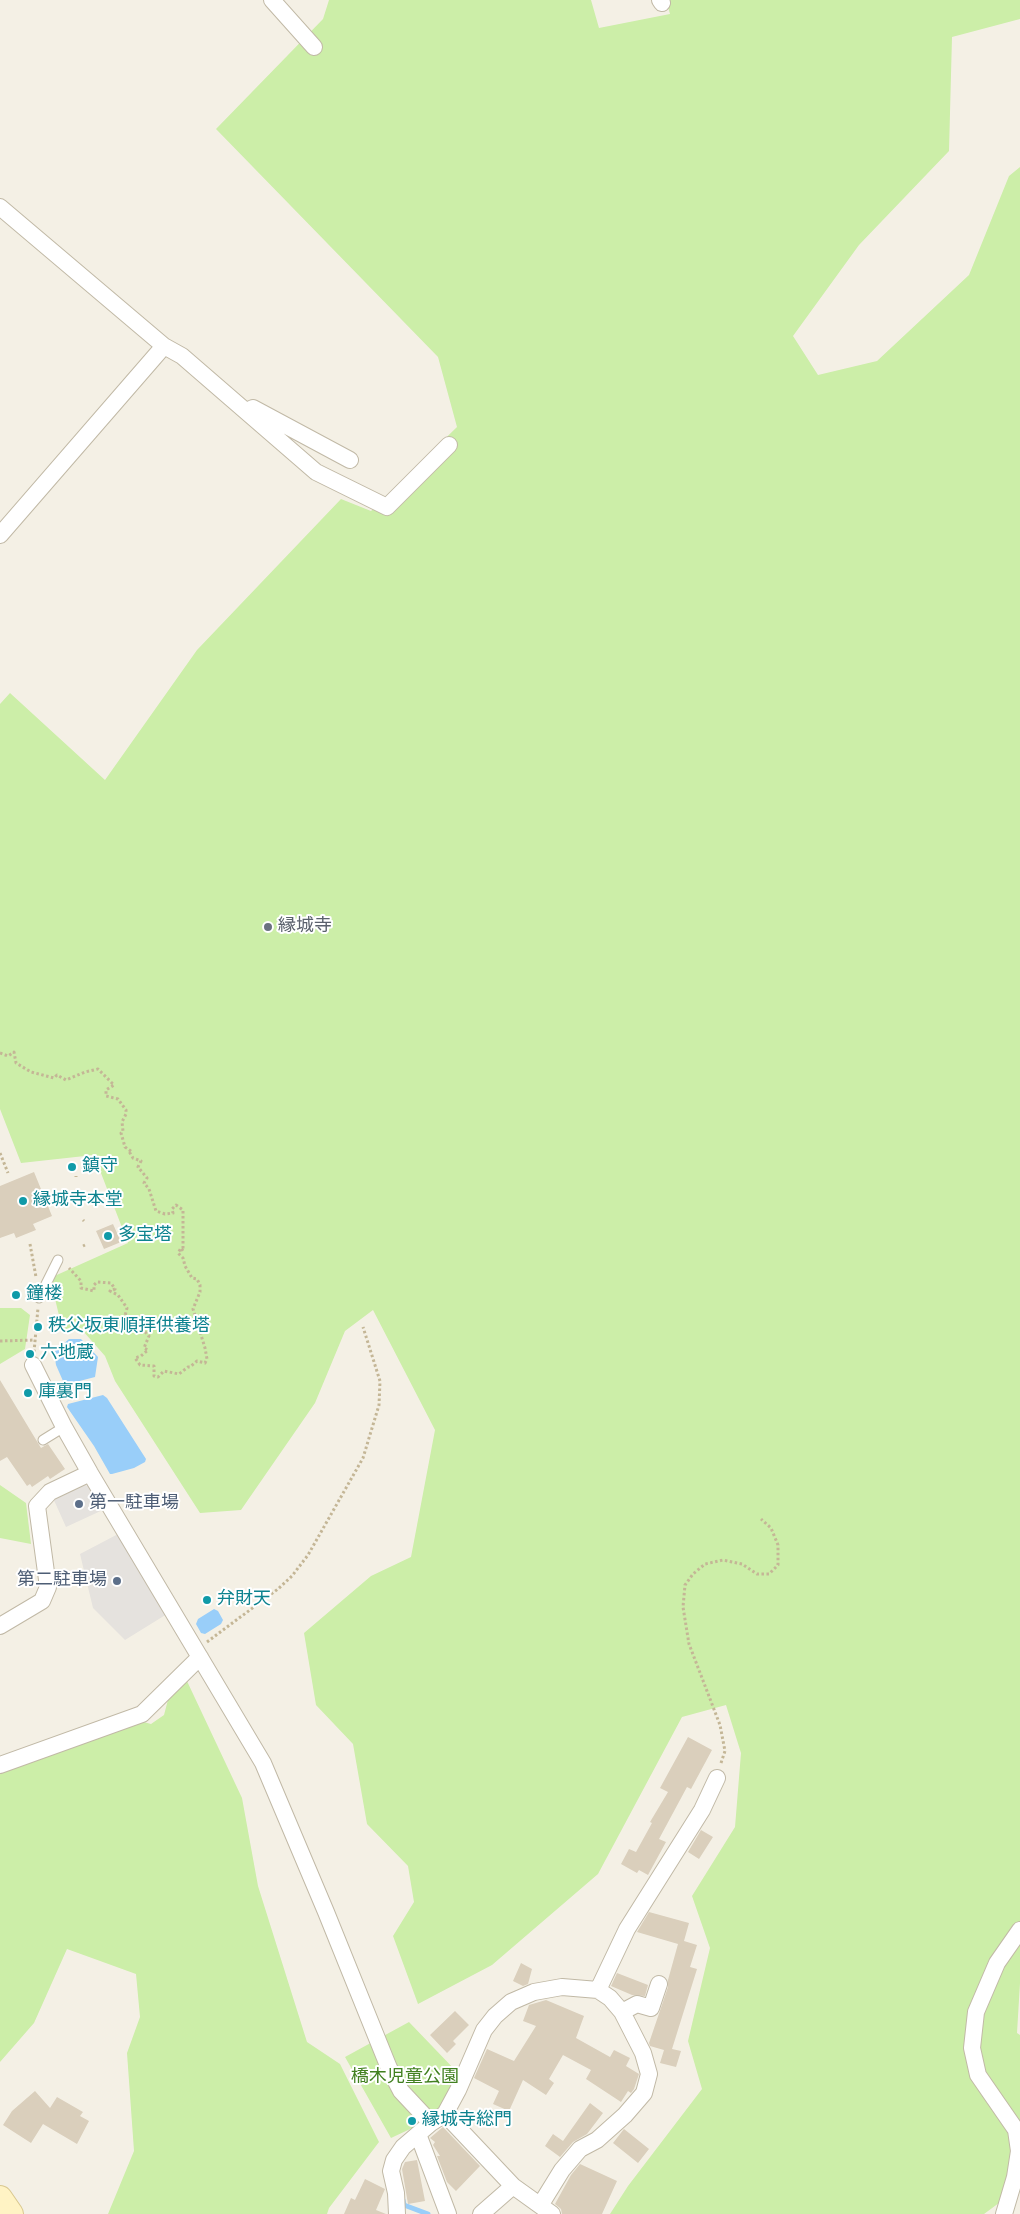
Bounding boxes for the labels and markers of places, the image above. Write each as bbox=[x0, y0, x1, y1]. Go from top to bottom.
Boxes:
place label: 縁城寺 bbox=[278, 916, 332, 938]
marker: 縁城寺 bbox=[262, 921, 274, 933]
place label: 鎮守 bbox=[82, 1156, 118, 1178]
marker: 鎮守 bbox=[66, 1161, 78, 1173]
place label: 縁城寺本堂 bbox=[33, 1190, 123, 1212]
marker: 縁城寺本堂 bbox=[17, 1195, 29, 1207]
place label: 多宝塔 bbox=[118, 1225, 172, 1247]
marker: 多宝塔 bbox=[102, 1230, 114, 1242]
place label: 鐘楼 bbox=[26, 1284, 62, 1306]
marker: 鐘楼 bbox=[10, 1289, 22, 1301]
place label: 秩父坂東順拝供養塔 bbox=[48, 1316, 210, 1338]
marker: 秩父坂東順拝供養塔 bbox=[32, 1321, 44, 1333]
place label: 六地蔵 bbox=[40, 1343, 94, 1365]
marker: 六地蔵 bbox=[24, 1348, 36, 1360]
place label: 庫裏門 bbox=[38, 1382, 92, 1404]
marker: 庫裏門 bbox=[22, 1387, 34, 1399]
place label: 第一駐車場 bbox=[89, 1493, 179, 1515]
marker: 第一駐車場 bbox=[73, 1498, 85, 1510]
place label: 第二駐車場 bbox=[17, 1570, 107, 1592]
marker: 第二駐車場 bbox=[111, 1575, 123, 1587]
place label: 弁財天 bbox=[217, 1589, 271, 1611]
marker: 弁財天 bbox=[201, 1594, 213, 1606]
place label: 縁城寺総門 bbox=[422, 2110, 512, 2132]
marker: 縁城寺総門 bbox=[406, 2115, 418, 2127]

